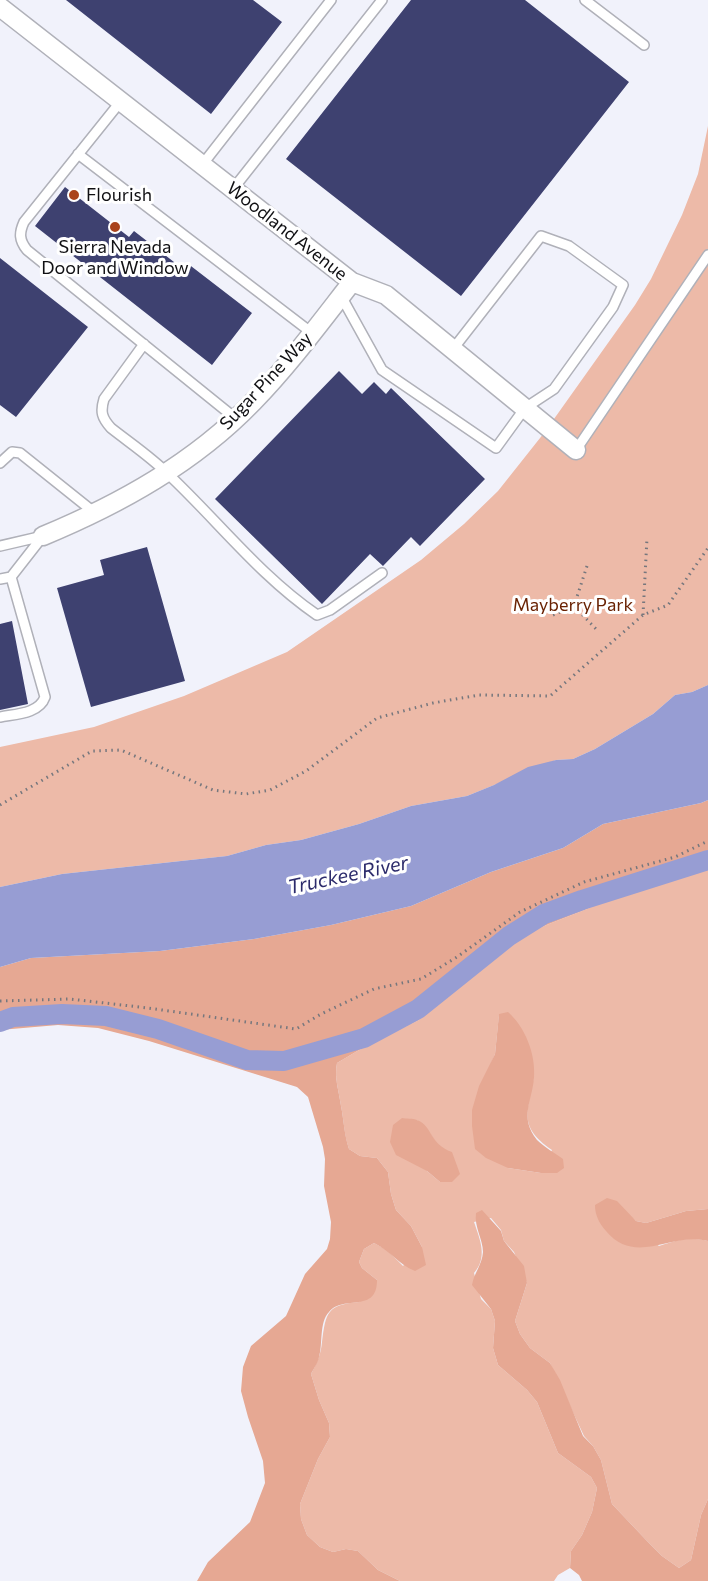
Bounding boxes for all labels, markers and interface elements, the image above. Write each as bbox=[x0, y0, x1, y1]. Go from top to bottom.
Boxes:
street label: Woodland Avenue bbox=[222, 177, 352, 285]
place label: Flourish bbox=[86, 184, 152, 206]
marker: Flourish bbox=[67, 188, 81, 202]
marker: Sierra Nevada Door and Window bbox=[108, 220, 122, 234]
place label: Sierra Nevada Door and Window bbox=[41, 236, 189, 278]
street label: Sugar Pine Way bbox=[215, 328, 317, 434]
park label: Mayberry Park bbox=[513, 594, 633, 616]
water label: Truckee River bbox=[286, 851, 410, 899]

